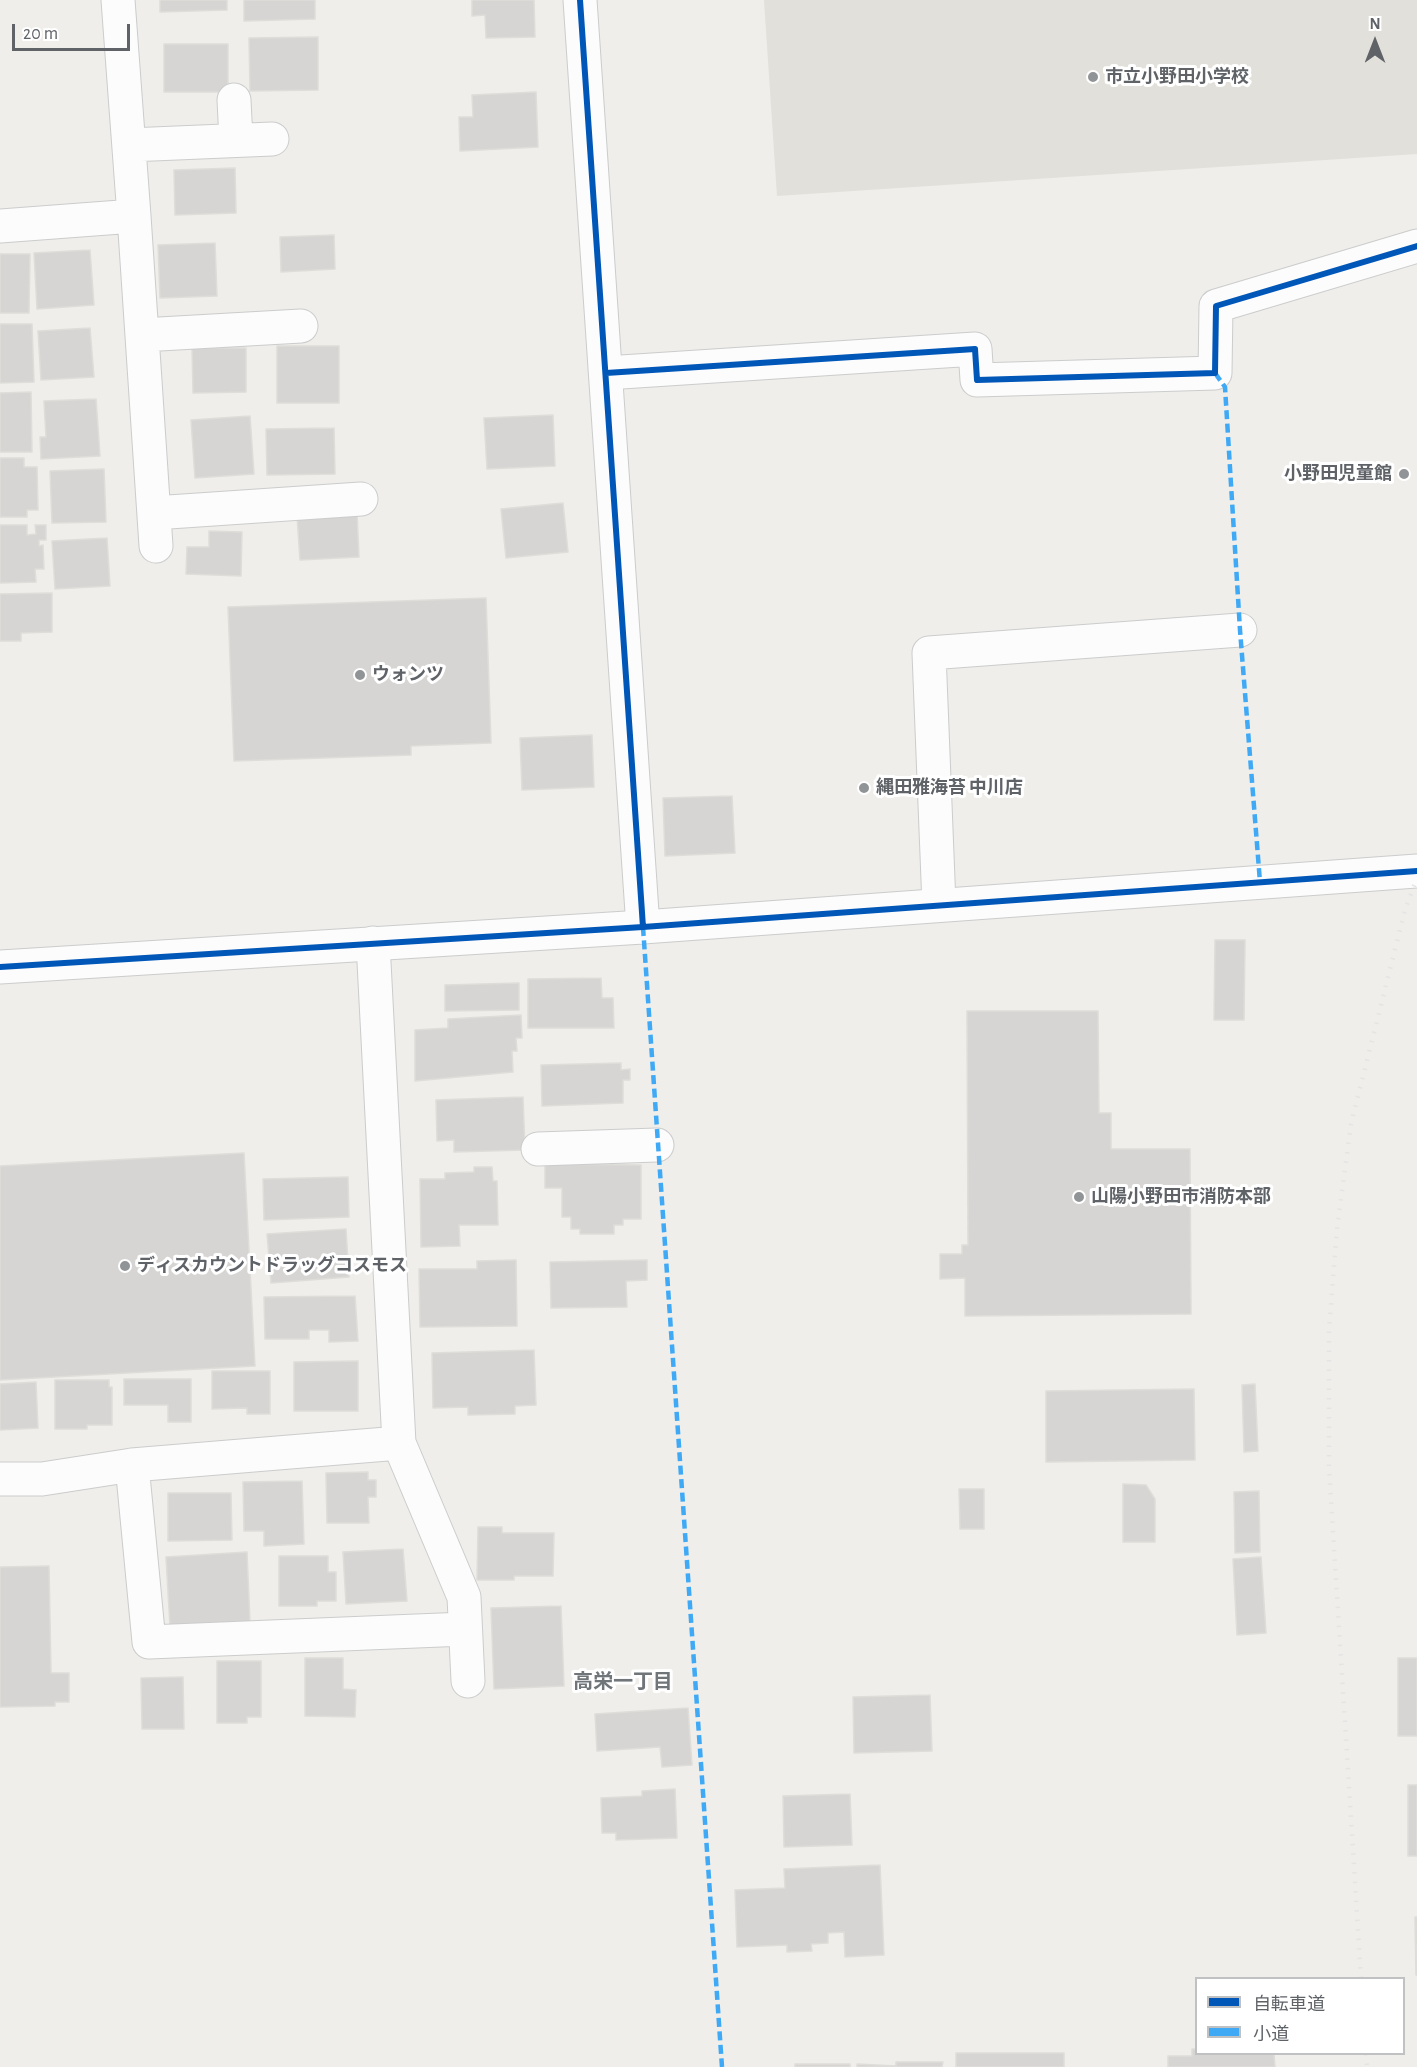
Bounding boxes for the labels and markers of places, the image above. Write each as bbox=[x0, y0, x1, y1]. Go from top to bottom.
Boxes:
place label: 市立小野田小学校 bbox=[1105, 66, 1249, 88]
marker: 市立小野田小学校 bbox=[1086, 70, 1100, 84]
place label: 小野田児童館 bbox=[1284, 463, 1392, 485]
marker: 小野田児童館 bbox=[1397, 467, 1411, 481]
place label: ウォンツ bbox=[372, 664, 444, 686]
marker: ウォンツ bbox=[353, 668, 367, 682]
place label: 縄田雅海苔 中川店 bbox=[876, 777, 1023, 799]
marker: 縄田雅海苔 中川店 bbox=[857, 781, 871, 795]
place label: 山陽小野田市消防本部 bbox=[1091, 1186, 1271, 1208]
marker: 山陽小野田市消防本部 bbox=[1072, 1190, 1086, 1204]
place label: ディスカウントドラッグコスモス bbox=[137, 1255, 407, 1277]
marker: ディスカウントドラッグコスモス bbox=[118, 1259, 132, 1273]

